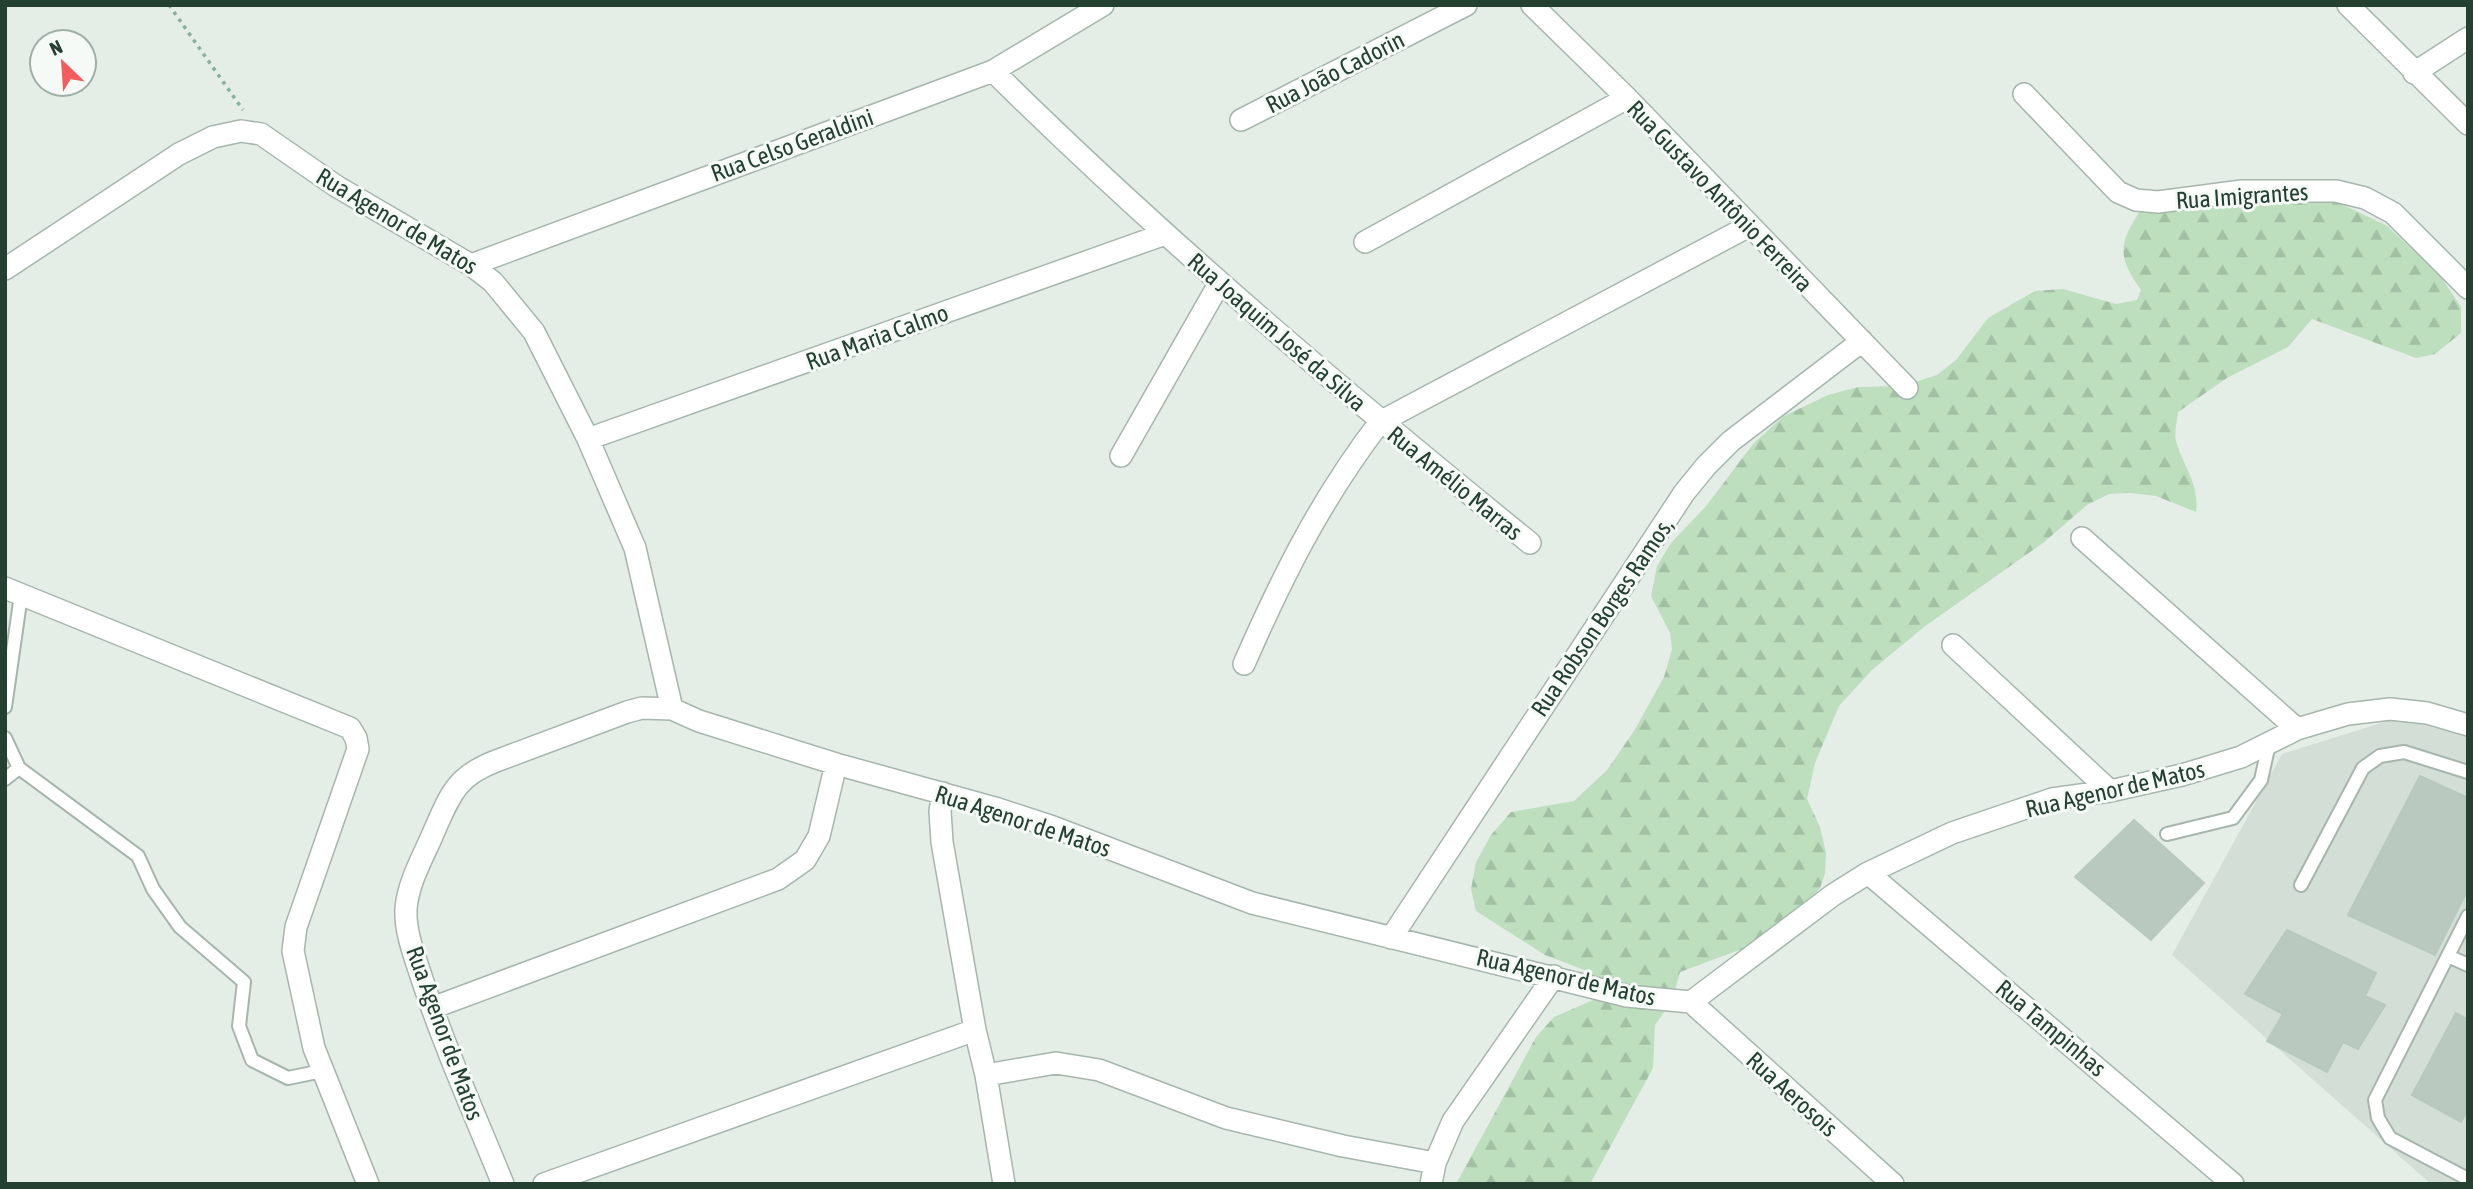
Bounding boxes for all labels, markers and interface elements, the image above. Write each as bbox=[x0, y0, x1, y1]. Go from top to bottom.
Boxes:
street label: Rua João Cadorin bbox=[1261, 26, 1409, 118]
north arrow bbox=[28, 28, 98, 98]
text: N bbox=[46, 35, 66, 60]
street label: Rua Gustavo Antônio Ferreira bbox=[1622, 95, 1818, 297]
street label: Rua Celso Geraldini bbox=[707, 103, 877, 187]
street label: Rua Agenor de Matos bbox=[312, 162, 482, 280]
street label: Rua Imigrantes bbox=[2175, 178, 2309, 214]
street label: Rua Joaquim José da Silva bbox=[1182, 247, 1372, 417]
street label: Rua Maria Calmo bbox=[802, 299, 952, 375]
street label: Rua Amélio Marras bbox=[1382, 421, 1528, 545]
street label: Rua Robson Borges Ramos, bbox=[1526, 513, 1678, 721]
street label: Rua Agenor de Matos bbox=[2023, 755, 2207, 823]
street label: Rua Agenor de Matos bbox=[932, 780, 1114, 862]
street label: Rua Agenor de Matos bbox=[401, 942, 489, 1124]
street label: Rua Agenor de Matos bbox=[1474, 943, 1658, 1011]
street label: Rua Tampinhas bbox=[1991, 974, 2111, 1082]
street label: Rua Aerosois bbox=[1741, 1046, 1843, 1142]

